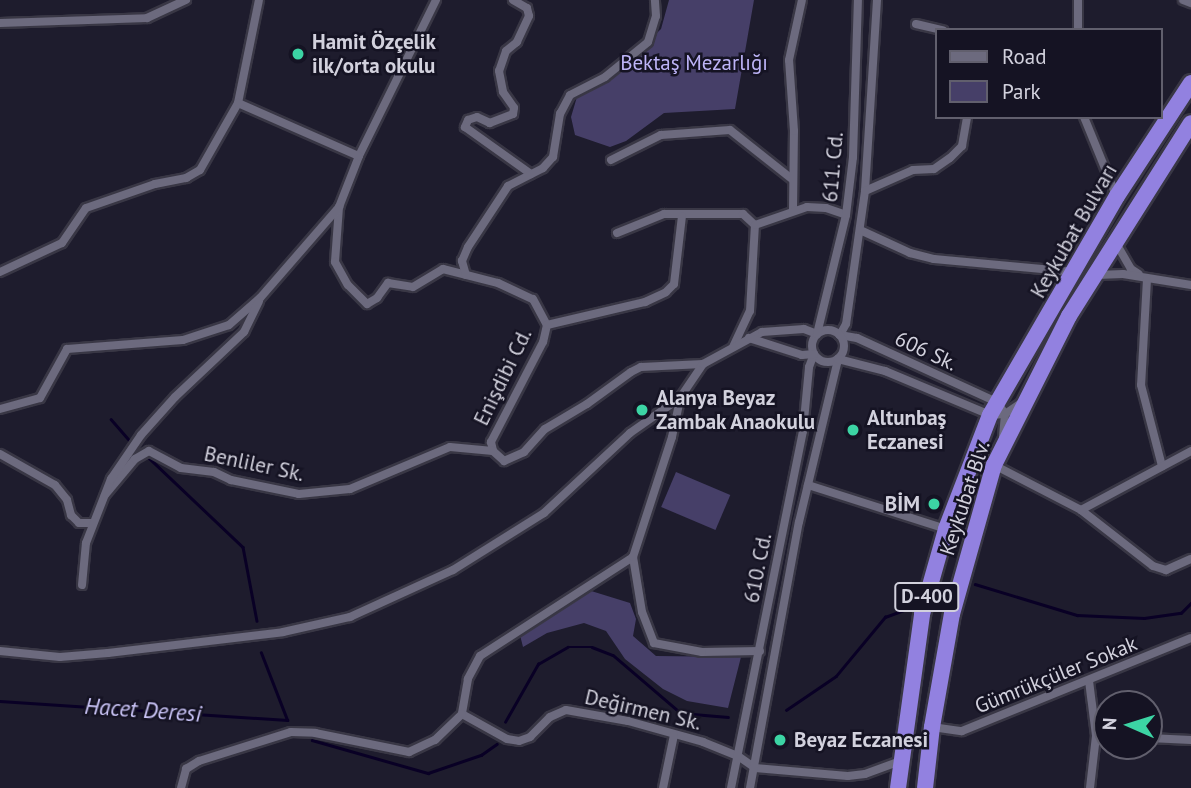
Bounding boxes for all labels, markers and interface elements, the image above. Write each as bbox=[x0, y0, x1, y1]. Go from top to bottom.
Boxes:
legend bbox=[936, 28, 1163, 119]
place label: Hamit Özçelik ilk/orta okulu bbox=[312, 29, 436, 79]
text: Road bbox=[1002, 43, 1046, 70]
marker: Hamit Özçelik ilk/orta okulu bbox=[290, 46, 306, 62]
park label: Bektaş Mezarlığı bbox=[620, 50, 768, 76]
text: Park bbox=[1002, 78, 1041, 105]
street label: 611. Cd. bbox=[817, 130, 849, 204]
street label: Keykubat Bulvarı bbox=[1025, 159, 1123, 303]
street label: Enişdibi Cd. bbox=[469, 325, 537, 429]
street label: 606 Sk. bbox=[891, 326, 961, 376]
place label: Alanya Beyaz Zambak Anaokulu bbox=[656, 385, 817, 435]
marker: Alanya Beyaz Zambak Anaokulu bbox=[634, 402, 650, 418]
place label: Altunbaş Eczanesi bbox=[867, 405, 946, 455]
marker: Altunbaş Eczanesi bbox=[845, 422, 861, 438]
street label: Keykubat Blv. bbox=[935, 437, 995, 559]
street label: Benliler Sk. bbox=[202, 441, 306, 487]
place label: BİM bbox=[885, 491, 920, 517]
marker: BİM bbox=[926, 496, 942, 512]
street label: 610. Cd. bbox=[739, 530, 777, 606]
road number: D-400 bbox=[894, 582, 960, 612]
street label: Gümrükçüler Sokak bbox=[971, 631, 1141, 719]
street label: Değirmen Sk. bbox=[582, 684, 704, 736]
north arrow bbox=[1093, 690, 1163, 760]
water label: Hacet Deresi bbox=[84, 692, 202, 728]
text: N bbox=[1097, 717, 1121, 731]
place label: Beyaz Eczanesi bbox=[794, 727, 929, 753]
marker: Beyaz Eczanesi bbox=[772, 732, 788, 748]

